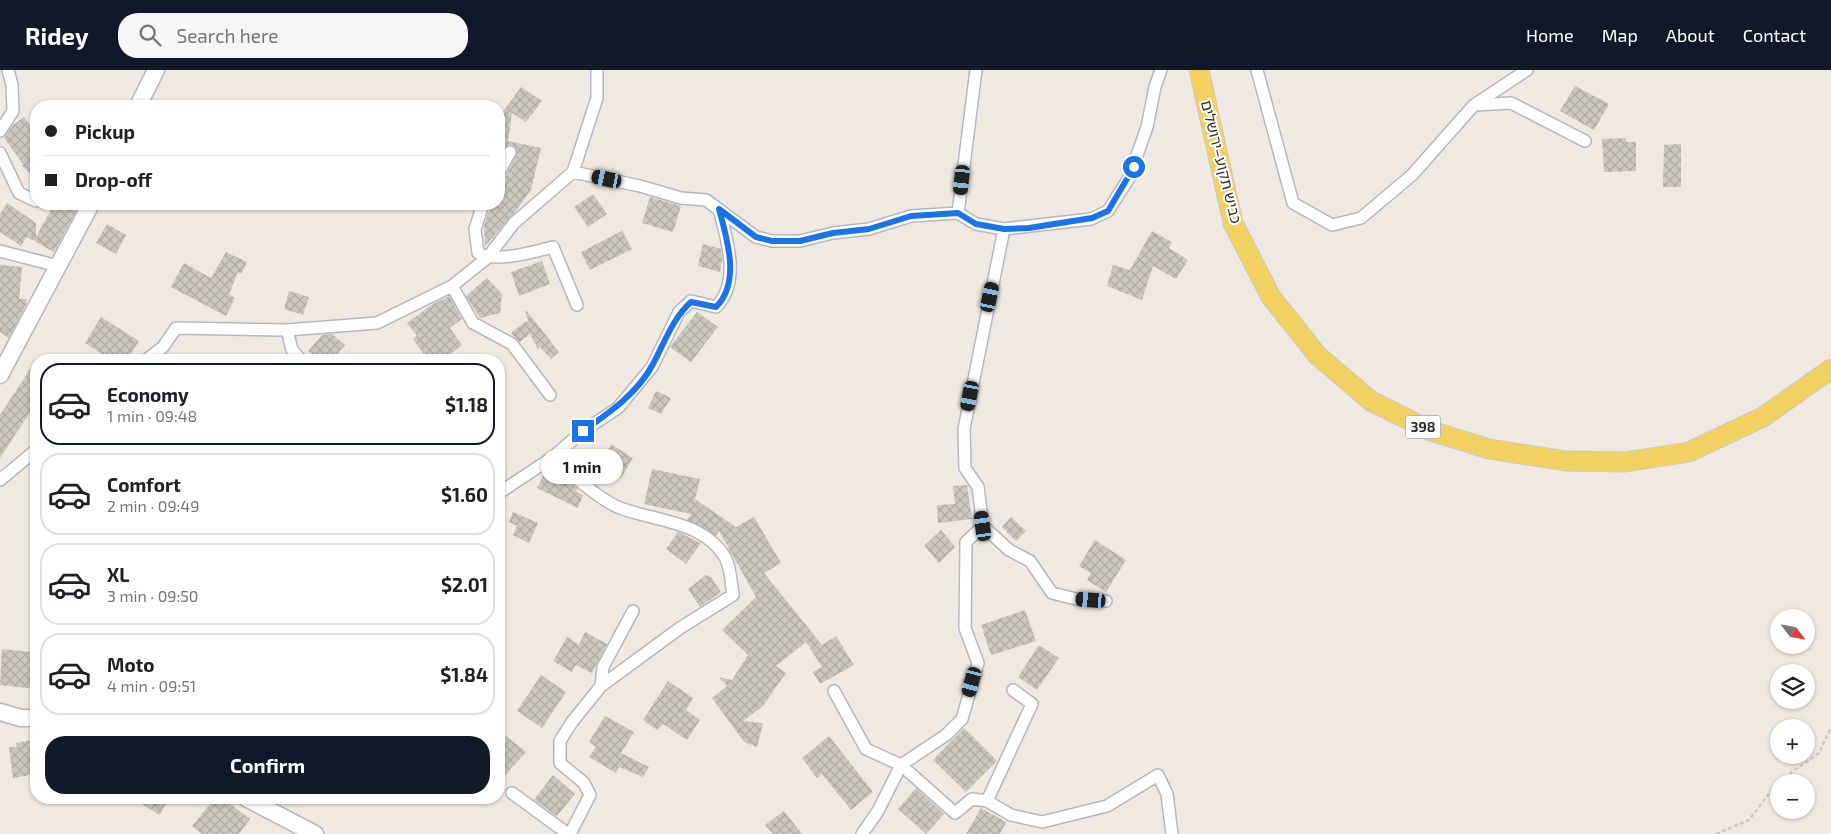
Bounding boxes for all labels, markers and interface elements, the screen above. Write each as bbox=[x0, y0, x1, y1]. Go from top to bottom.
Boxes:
search box bbox=[118, 13, 468, 58]
text: Ridey bbox=[25, 21, 88, 50]
icon: search bbox=[136, 21, 164, 49]
text: Search here bbox=[176, 24, 279, 47]
text: Home bbox=[1526, 24, 1574, 46]
text: Map bbox=[1602, 24, 1638, 46]
text: About bbox=[1666, 24, 1715, 46]
text: Contact bbox=[1743, 24, 1806, 46]
street label: כביש תקוע–ירושלים bbox=[1198, 98, 1246, 226]
text: Pickup bbox=[75, 120, 135, 143]
route start bbox=[1123, 156, 1145, 178]
car bbox=[952, 164, 971, 196]
text: Drop-off bbox=[75, 168, 152, 191]
car bbox=[590, 169, 623, 189]
car bbox=[979, 281, 1000, 313]
car bbox=[959, 380, 980, 412]
icon: car bbox=[47, 382, 92, 427]
text: Economy bbox=[107, 383, 189, 406]
text: $1.18 bbox=[445, 393, 488, 416]
text: 1 min · 09:48 bbox=[107, 406, 197, 425]
road number: 398 bbox=[1406, 416, 1440, 438]
route end bbox=[572, 420, 594, 442]
callout: 1 min bbox=[542, 448, 624, 484]
text: 1 min bbox=[563, 457, 601, 476]
icon: car bbox=[47, 472, 92, 517]
text: Comfort bbox=[107, 473, 181, 496]
text: $1.60 bbox=[441, 483, 488, 506]
text: 2 min · 09:49 bbox=[107, 496, 199, 515]
car bbox=[973, 510, 992, 542]
icon: car bbox=[47, 562, 92, 607]
text: XL bbox=[107, 563, 129, 586]
text: $2.01 bbox=[441, 573, 488, 596]
text: 3 min · 09:50 bbox=[107, 586, 198, 605]
car bbox=[1075, 591, 1106, 609]
north arrow bbox=[1770, 609, 1815, 654]
map controls bbox=[1770, 609, 1815, 819]
icon: car bbox=[47, 652, 92, 697]
text: Moto bbox=[107, 653, 155, 676]
text: $1.84 bbox=[440, 663, 488, 686]
button: layers bbox=[1770, 664, 1815, 709]
car bbox=[960, 666, 983, 698]
text: 4 min · 09:51 bbox=[107, 676, 196, 695]
button: + bbox=[1770, 719, 1815, 764]
button: Confirm bbox=[45, 736, 490, 794]
button: − bbox=[1770, 774, 1815, 819]

